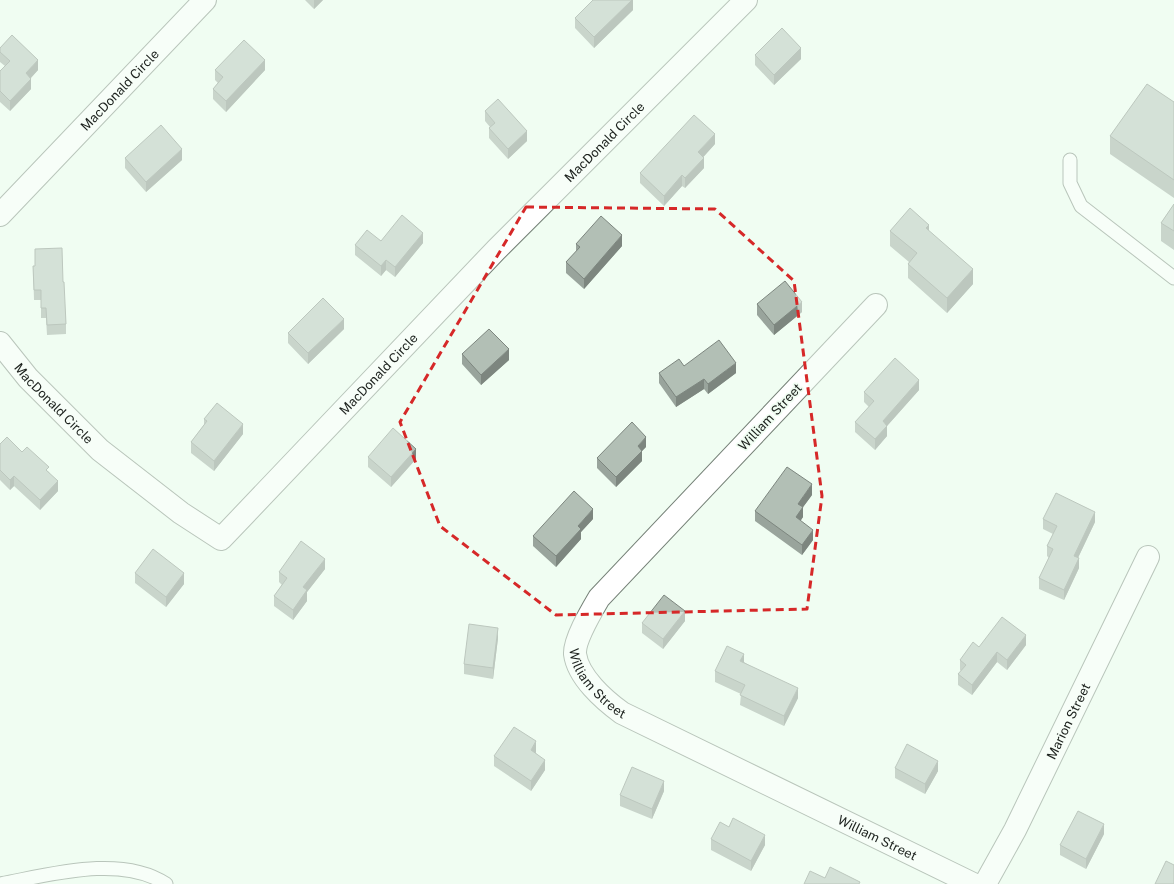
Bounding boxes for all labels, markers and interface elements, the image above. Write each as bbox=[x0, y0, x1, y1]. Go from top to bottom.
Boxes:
street label: MacDonald Circle bbox=[77, 46, 162, 134]
street label: MacDonald Circle bbox=[561, 99, 647, 185]
street label: MacDonald Circle bbox=[336, 330, 420, 418]
street label: MacDonald Circle bbox=[11, 360, 97, 447]
street label: William Street bbox=[735, 380, 805, 454]
street label: William Street bbox=[567, 647, 628, 721]
street label: Marion Street bbox=[1043, 680, 1093, 762]
street label: William Street bbox=[835, 812, 919, 863]

